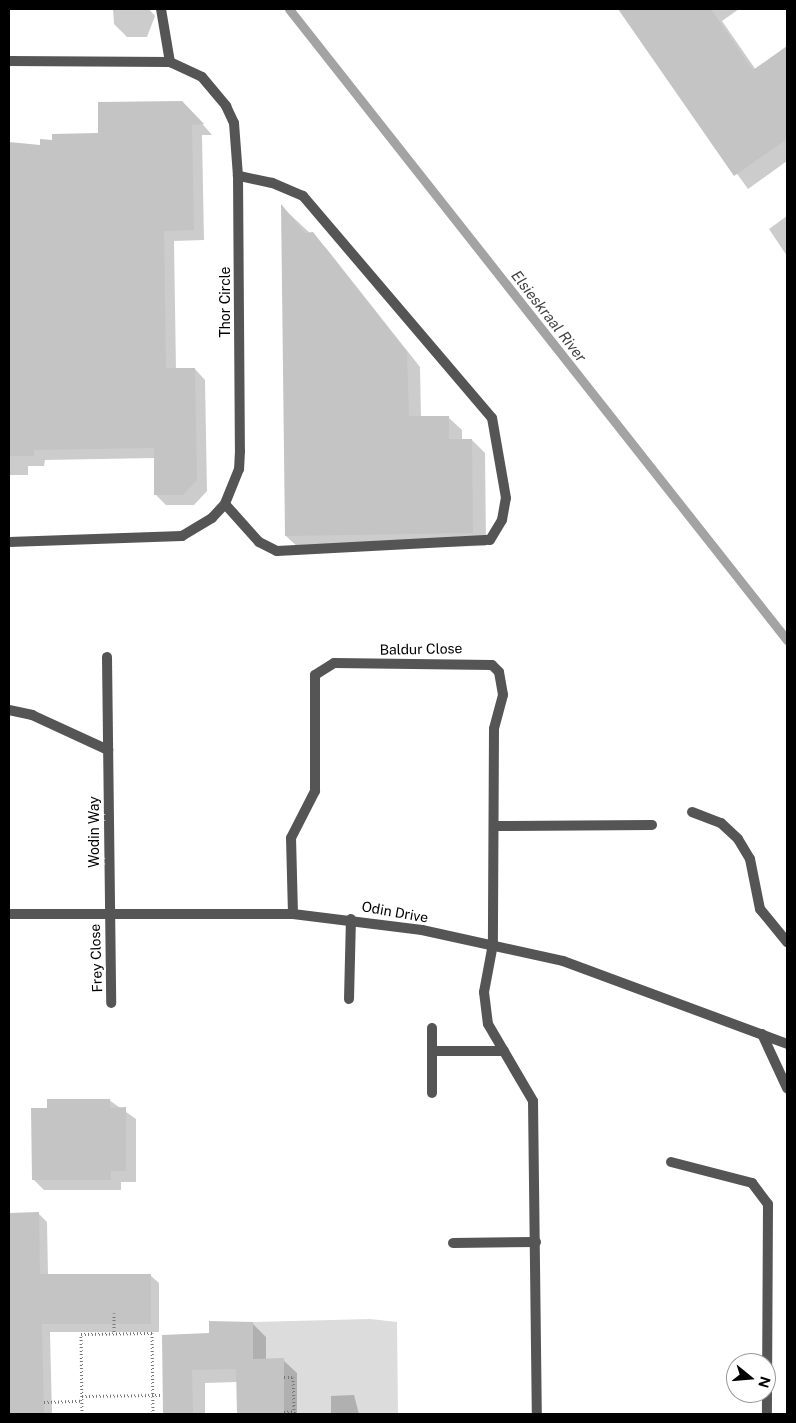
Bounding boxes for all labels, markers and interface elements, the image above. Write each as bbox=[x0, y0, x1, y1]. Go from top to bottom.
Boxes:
street label: Thor Circle bbox=[217, 266, 233, 338]
water label: Elsieskraal River bbox=[508, 267, 590, 365]
street label: Baldur Close bbox=[379, 640, 463, 658]
street label: Wodin Way bbox=[86, 796, 102, 868]
street label: Odin Drive bbox=[360, 898, 430, 926]
street label: Frey Close bbox=[86, 923, 106, 993]
north arrow bbox=[726, 1353, 776, 1403]
text: N bbox=[755, 1375, 774, 1390]

